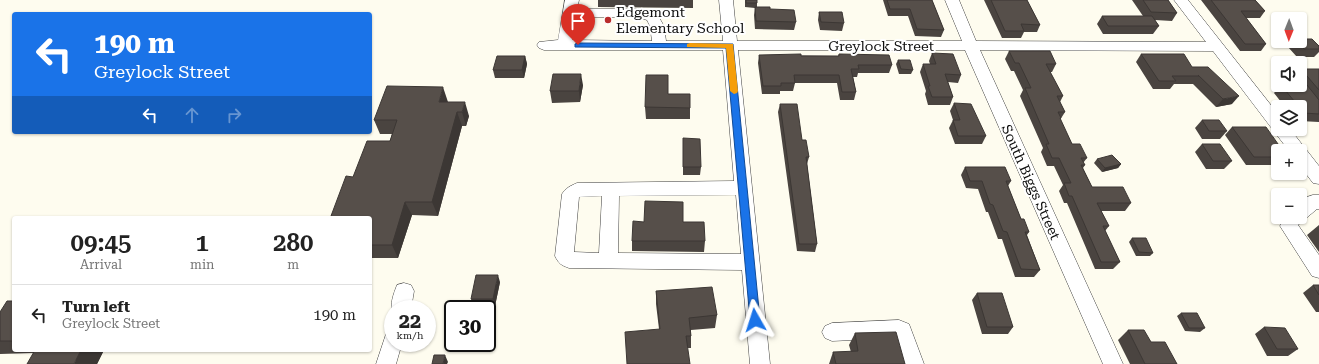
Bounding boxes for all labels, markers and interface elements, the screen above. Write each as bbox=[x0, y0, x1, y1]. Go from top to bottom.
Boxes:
pin bbox=[561, 4, 595, 45]
place label: Edgemont Elementary School bbox=[616, 4, 745, 36]
icon: arrive bbox=[567, 10, 589, 32]
north arrow bbox=[1271, 12, 1307, 48]
map controls bbox=[1271, 12, 1307, 224]
marker: Edgemont Elementary School bbox=[603, 15, 613, 25]
text: 190 m bbox=[94, 27, 175, 60]
icon: left bbox=[28, 28, 80, 80]
street label: Greylock Street bbox=[828, 38, 934, 54]
button: sound bbox=[1271, 56, 1307, 92]
text: Greylock Street bbox=[94, 61, 230, 82]
button: layers bbox=[1271, 100, 1307, 136]
icon: left bbox=[139, 104, 161, 126]
icon: ahead bbox=[181, 104, 203, 126]
icon: right bbox=[223, 104, 245, 126]
street label: South Biggs Street bbox=[998, 122, 1064, 242]
button: + bbox=[1271, 144, 1307, 180]
button: − bbox=[1271, 188, 1307, 224]
text: 09:45 bbox=[71, 229, 131, 257]
text: 1 bbox=[196, 229, 209, 257]
text: 280 bbox=[273, 229, 313, 257]
text: Arrival bbox=[80, 257, 122, 272]
text: min bbox=[190, 257, 214, 272]
text: m bbox=[287, 257, 299, 272]
text: Turn left bbox=[62, 298, 130, 316]
position arrow bbox=[734, 299, 776, 341]
speed limit sign: 30 bbox=[444, 300, 496, 352]
icon: left bbox=[28, 304, 50, 326]
text: 190 m bbox=[313, 306, 356, 324]
text: 22 bbox=[399, 309, 421, 333]
text: Greylock Street bbox=[62, 316, 160, 331]
text: km/h bbox=[397, 330, 423, 341]

